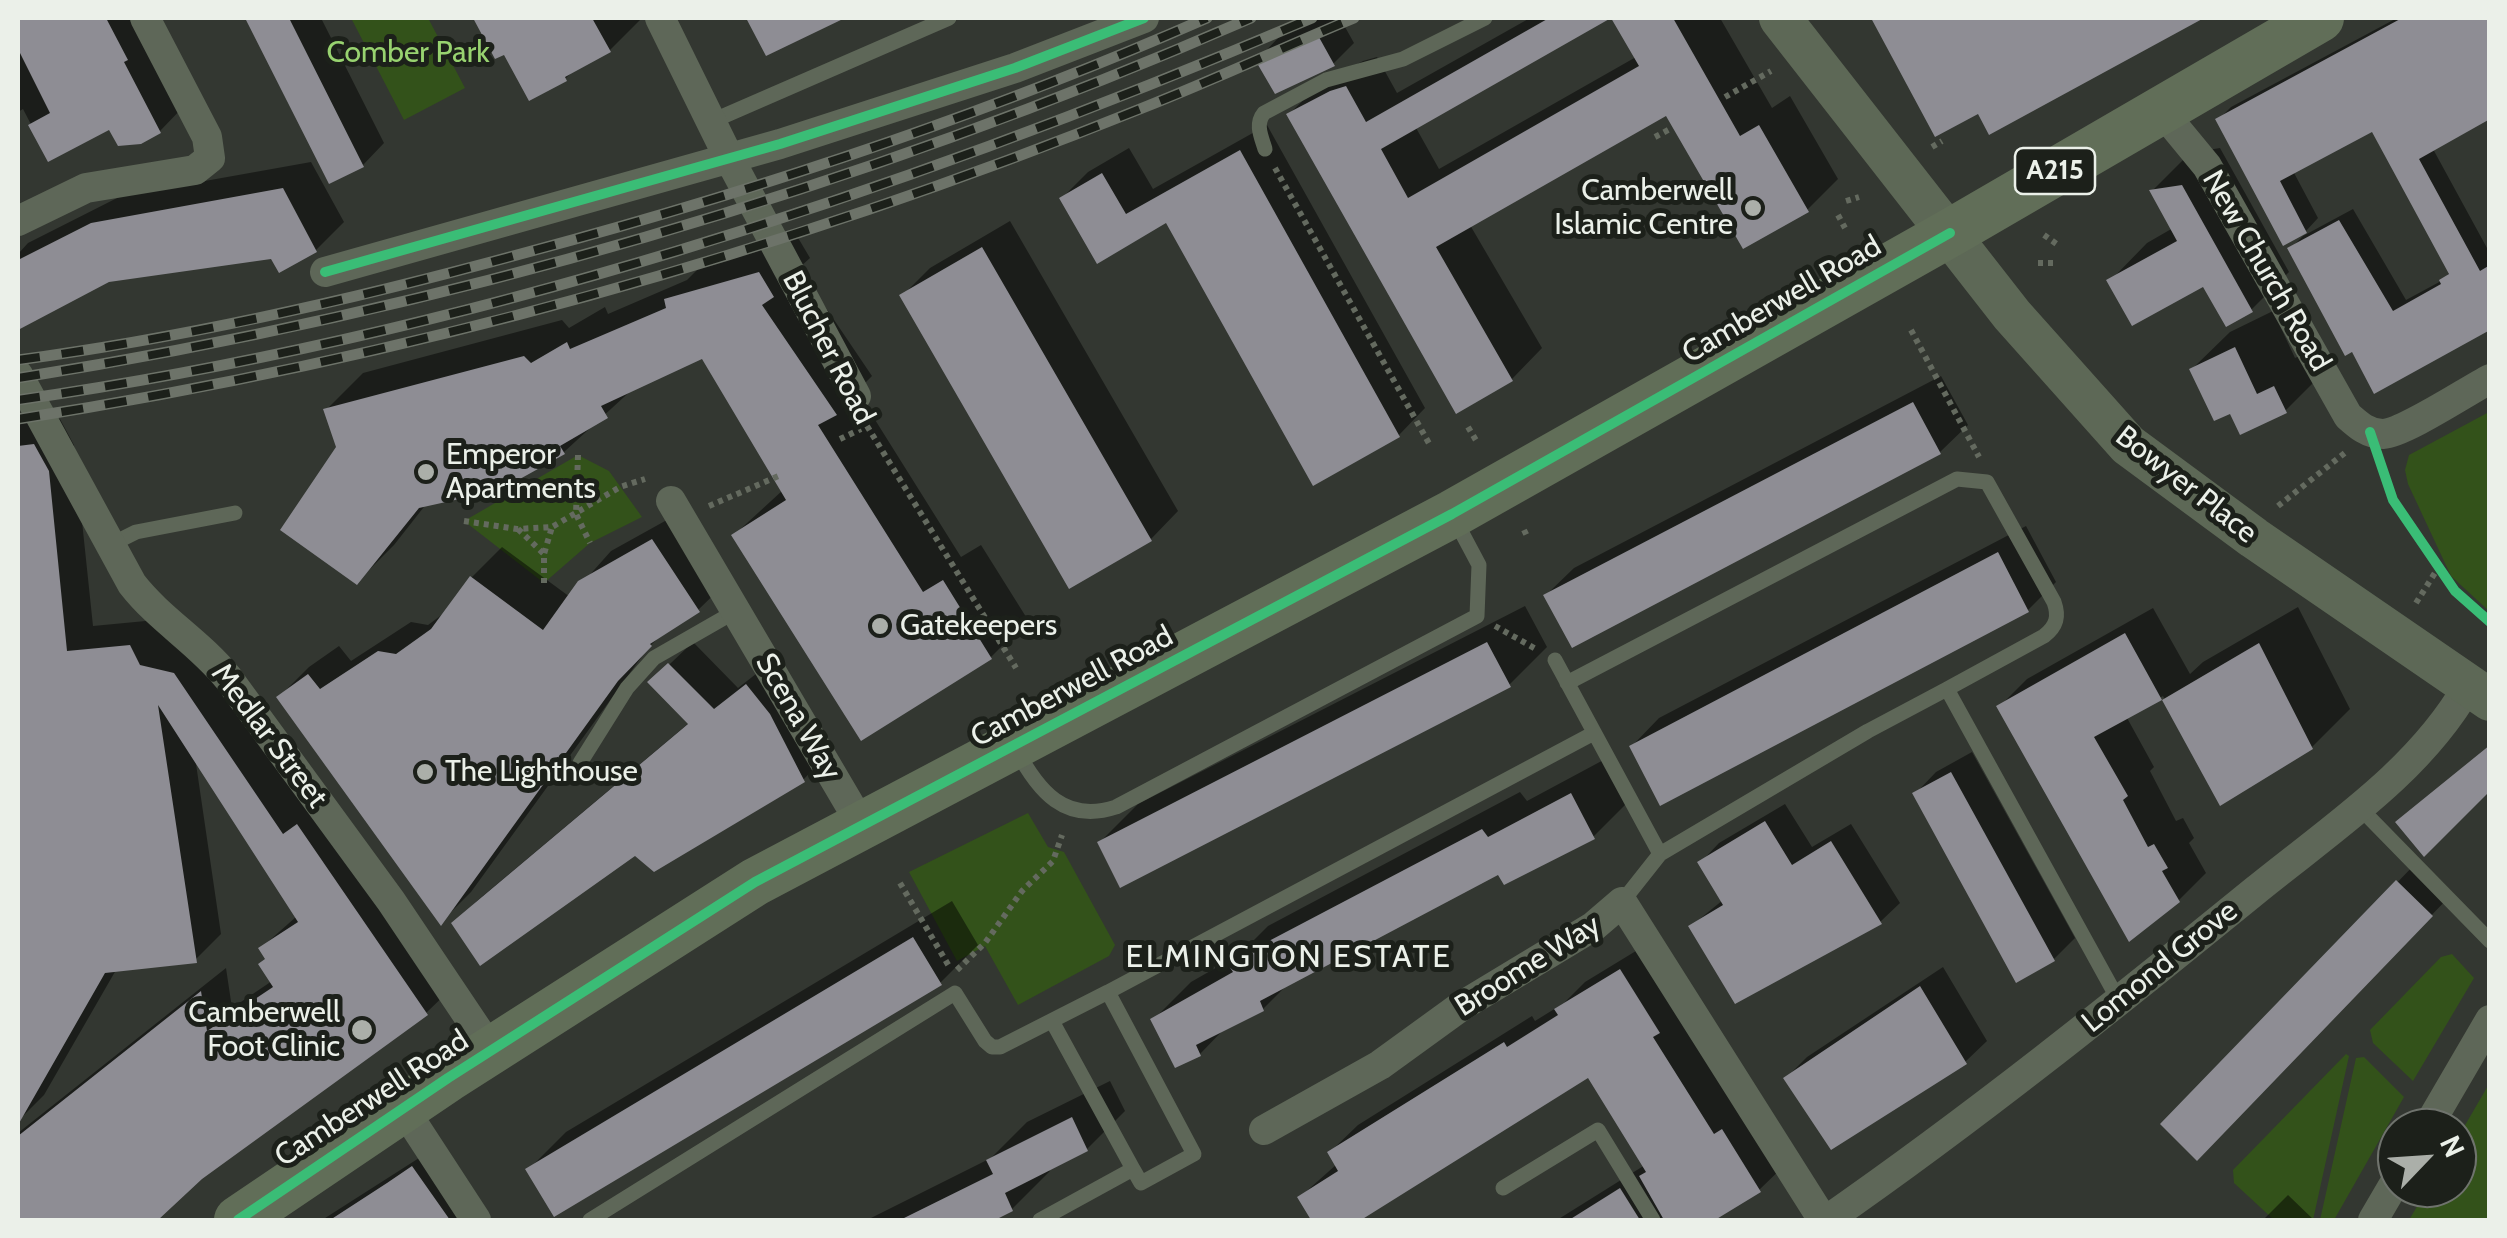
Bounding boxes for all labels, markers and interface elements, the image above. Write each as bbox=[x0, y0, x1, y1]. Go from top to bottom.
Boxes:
park label: Comber Park bbox=[326, 35, 490, 71]
road number: A215 bbox=[2015, 148, 2095, 194]
street label: New Church Road bbox=[2194, 164, 2338, 378]
place label: Camberwell Islamic Centre bbox=[1554, 173, 1733, 244]
marker: Camberwell Islamic Centre bbox=[1742, 197, 1764, 219]
street label: Camberwell Road bbox=[1676, 229, 1888, 371]
street label: Blucher Road bbox=[774, 265, 882, 431]
street label: Bowyer Place bbox=[2108, 419, 2264, 551]
place label: Emperor Apartments bbox=[446, 437, 596, 508]
marker: Emperor Apartments bbox=[415, 461, 437, 483]
place label: Gatekeepers bbox=[900, 608, 1057, 644]
marker: Gatekeepers bbox=[869, 615, 891, 637]
street label: Camberwell Road bbox=[965, 619, 1179, 755]
street label: Scena Way bbox=[747, 647, 849, 787]
street label: Medlar Street bbox=[203, 657, 335, 815]
place label: The Lighthouse bbox=[445, 754, 638, 790]
marker: The Lighthouse bbox=[414, 761, 436, 783]
street label: Lomond Grove bbox=[2075, 893, 2245, 1041]
street label: Broome Way bbox=[1449, 907, 1607, 1025]
district label: ELMINGTON ESTATE bbox=[1126, 939, 1452, 977]
place label: Camberwell Foot Clinic bbox=[188, 995, 340, 1066]
marker: Camberwell Foot Clinic bbox=[349, 1017, 375, 1043]
street label: Camberwell Road bbox=[268, 1023, 476, 1175]
north arrow bbox=[2377, 1108, 2477, 1208]
text: N bbox=[2433, 1130, 2472, 1162]

